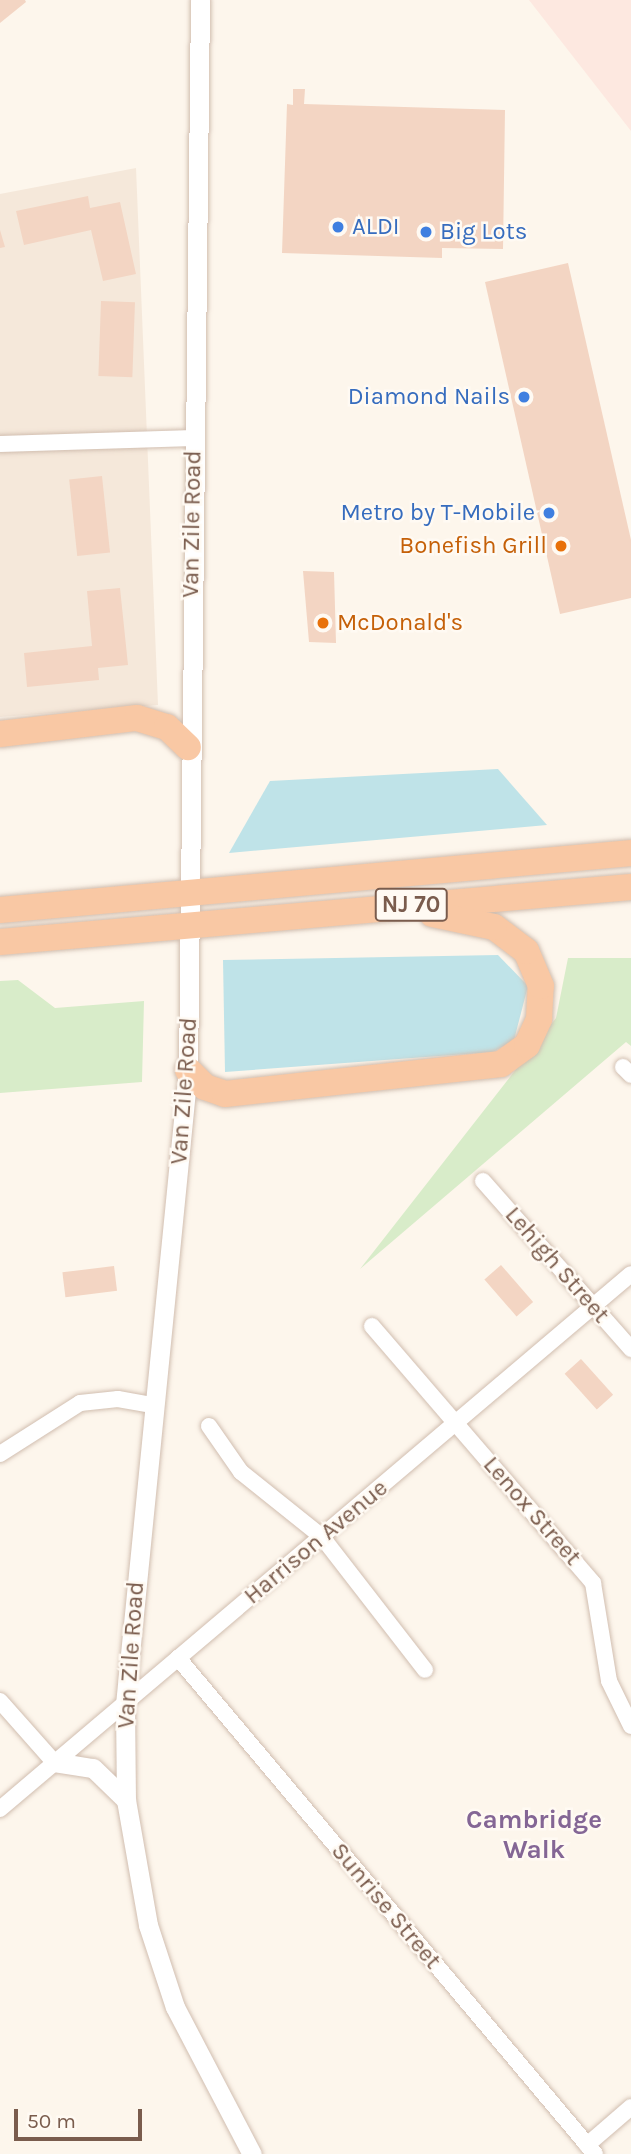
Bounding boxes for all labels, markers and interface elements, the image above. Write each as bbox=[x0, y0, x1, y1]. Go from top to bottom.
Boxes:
place label: ALDI bbox=[352, 213, 400, 241]
place label: Big Lots bbox=[440, 218, 527, 246]
marker: ALDI bbox=[330, 219, 346, 235]
marker: Big Lots bbox=[418, 224, 434, 240]
place label: Diamond Nails bbox=[348, 383, 510, 411]
marker: Diamond Nails bbox=[516, 389, 532, 405]
street label: Van Zile Road bbox=[176, 450, 208, 598]
place label: Metro by T-Mobile bbox=[341, 499, 535, 527]
marker: Metro by T-Mobile bbox=[541, 505, 557, 521]
place label: Bonefish Grill bbox=[399, 532, 547, 560]
marker: Bonefish Grill bbox=[553, 538, 569, 554]
place label: McDonald's bbox=[337, 609, 463, 637]
marker: McDonald's bbox=[315, 615, 331, 631]
road number: NJ 70 bbox=[374, 885, 448, 924]
street label: Van Zile Road bbox=[164, 1016, 204, 1166]
street label: Lehigh Street bbox=[499, 1201, 615, 1329]
street label: Lenox Street bbox=[477, 1451, 587, 1571]
street label: Harrison Avenue bbox=[238, 1474, 394, 1610]
street label: Van Zile Road bbox=[111, 1580, 151, 1730]
district label: Cambridge Walk bbox=[466, 1804, 602, 1866]
street label: Sunrise Street bbox=[325, 1837, 447, 1975]
scale bar bbox=[18, 2094, 145, 2138]
text: 50 m bbox=[27, 2109, 76, 2133]

